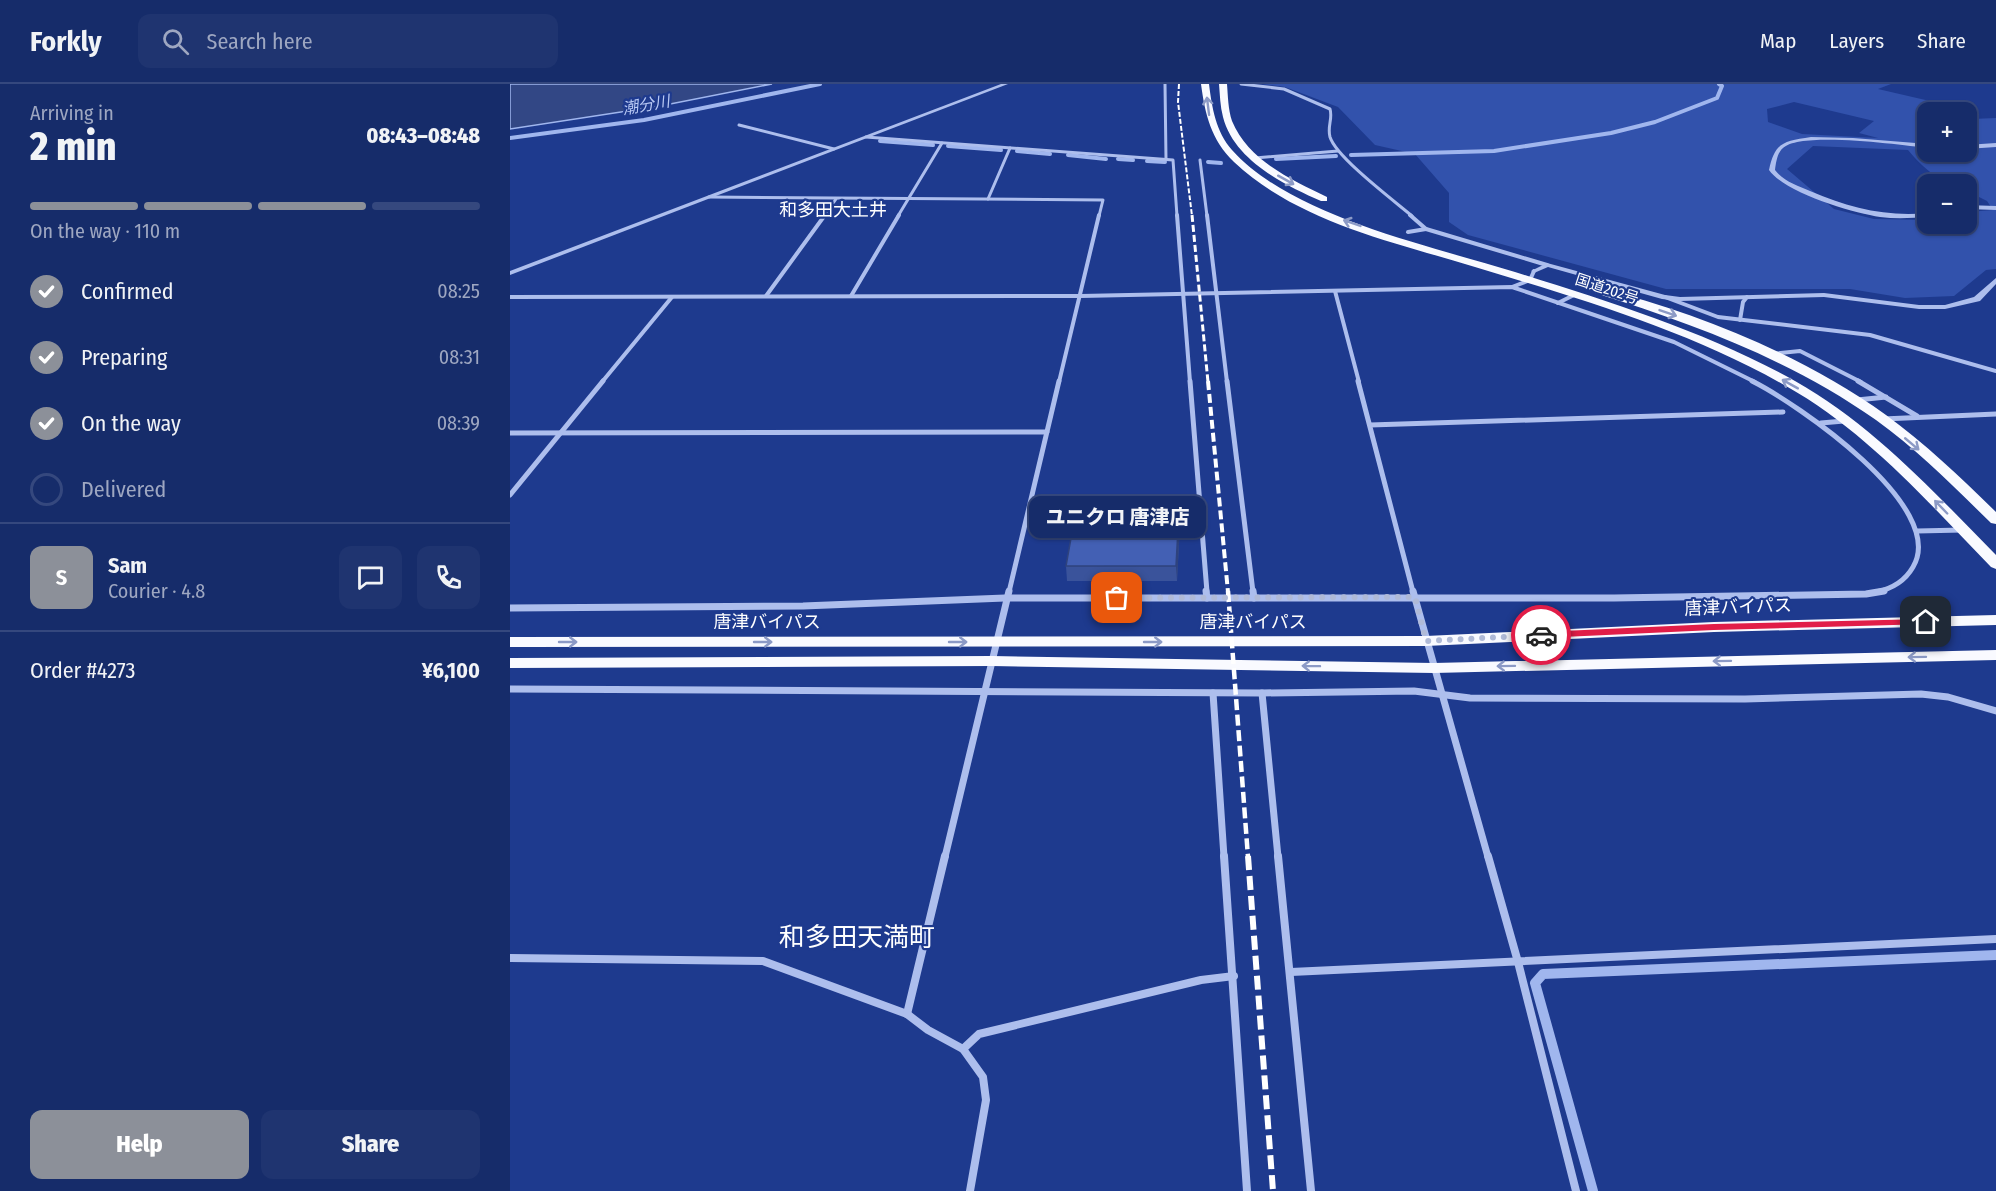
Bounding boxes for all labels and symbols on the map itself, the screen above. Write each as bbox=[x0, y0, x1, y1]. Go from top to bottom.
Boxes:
water label: 潮分川 bbox=[621, 91, 673, 119]
one-way arrow bbox=[1202, 97, 1213, 116]
one-way arrow bbox=[1277, 174, 1294, 186]
district label: 和多田大土井 bbox=[779, 199, 887, 221]
one-way arrow bbox=[1343, 216, 1362, 227]
street label: 国道202号 bbox=[1573, 270, 1641, 308]
one-way arrow bbox=[1658, 308, 1677, 319]
one-way arrow bbox=[1782, 378, 1800, 389]
one-way arrow bbox=[1904, 437, 1920, 450]
callout: ユニクロ 唐津店 bbox=[1028, 496, 1206, 538]
one-way arrow bbox=[1933, 499, 1948, 514]
pin bbox=[1091, 572, 1142, 623]
street label: 唐津バイパス bbox=[1684, 594, 1792, 620]
pin bbox=[1900, 596, 1951, 647]
courier bbox=[1511, 605, 1571, 665]
street label: 唐津バイパス bbox=[713, 611, 821, 633]
street label: 唐津バイパス bbox=[1199, 611, 1307, 633]
one-way arrow bbox=[558, 636, 578, 648]
one-way arrow bbox=[753, 636, 773, 648]
one-way arrow bbox=[948, 636, 968, 648]
one-way arrow bbox=[1143, 636, 1163, 648]
one-way arrow bbox=[1907, 651, 1927, 663]
one-way arrow bbox=[1712, 655, 1732, 667]
one-way arrow bbox=[1301, 660, 1321, 672]
one-way arrow bbox=[1496, 660, 1516, 672]
district label: 和多田天満町 bbox=[779, 922, 935, 953]

